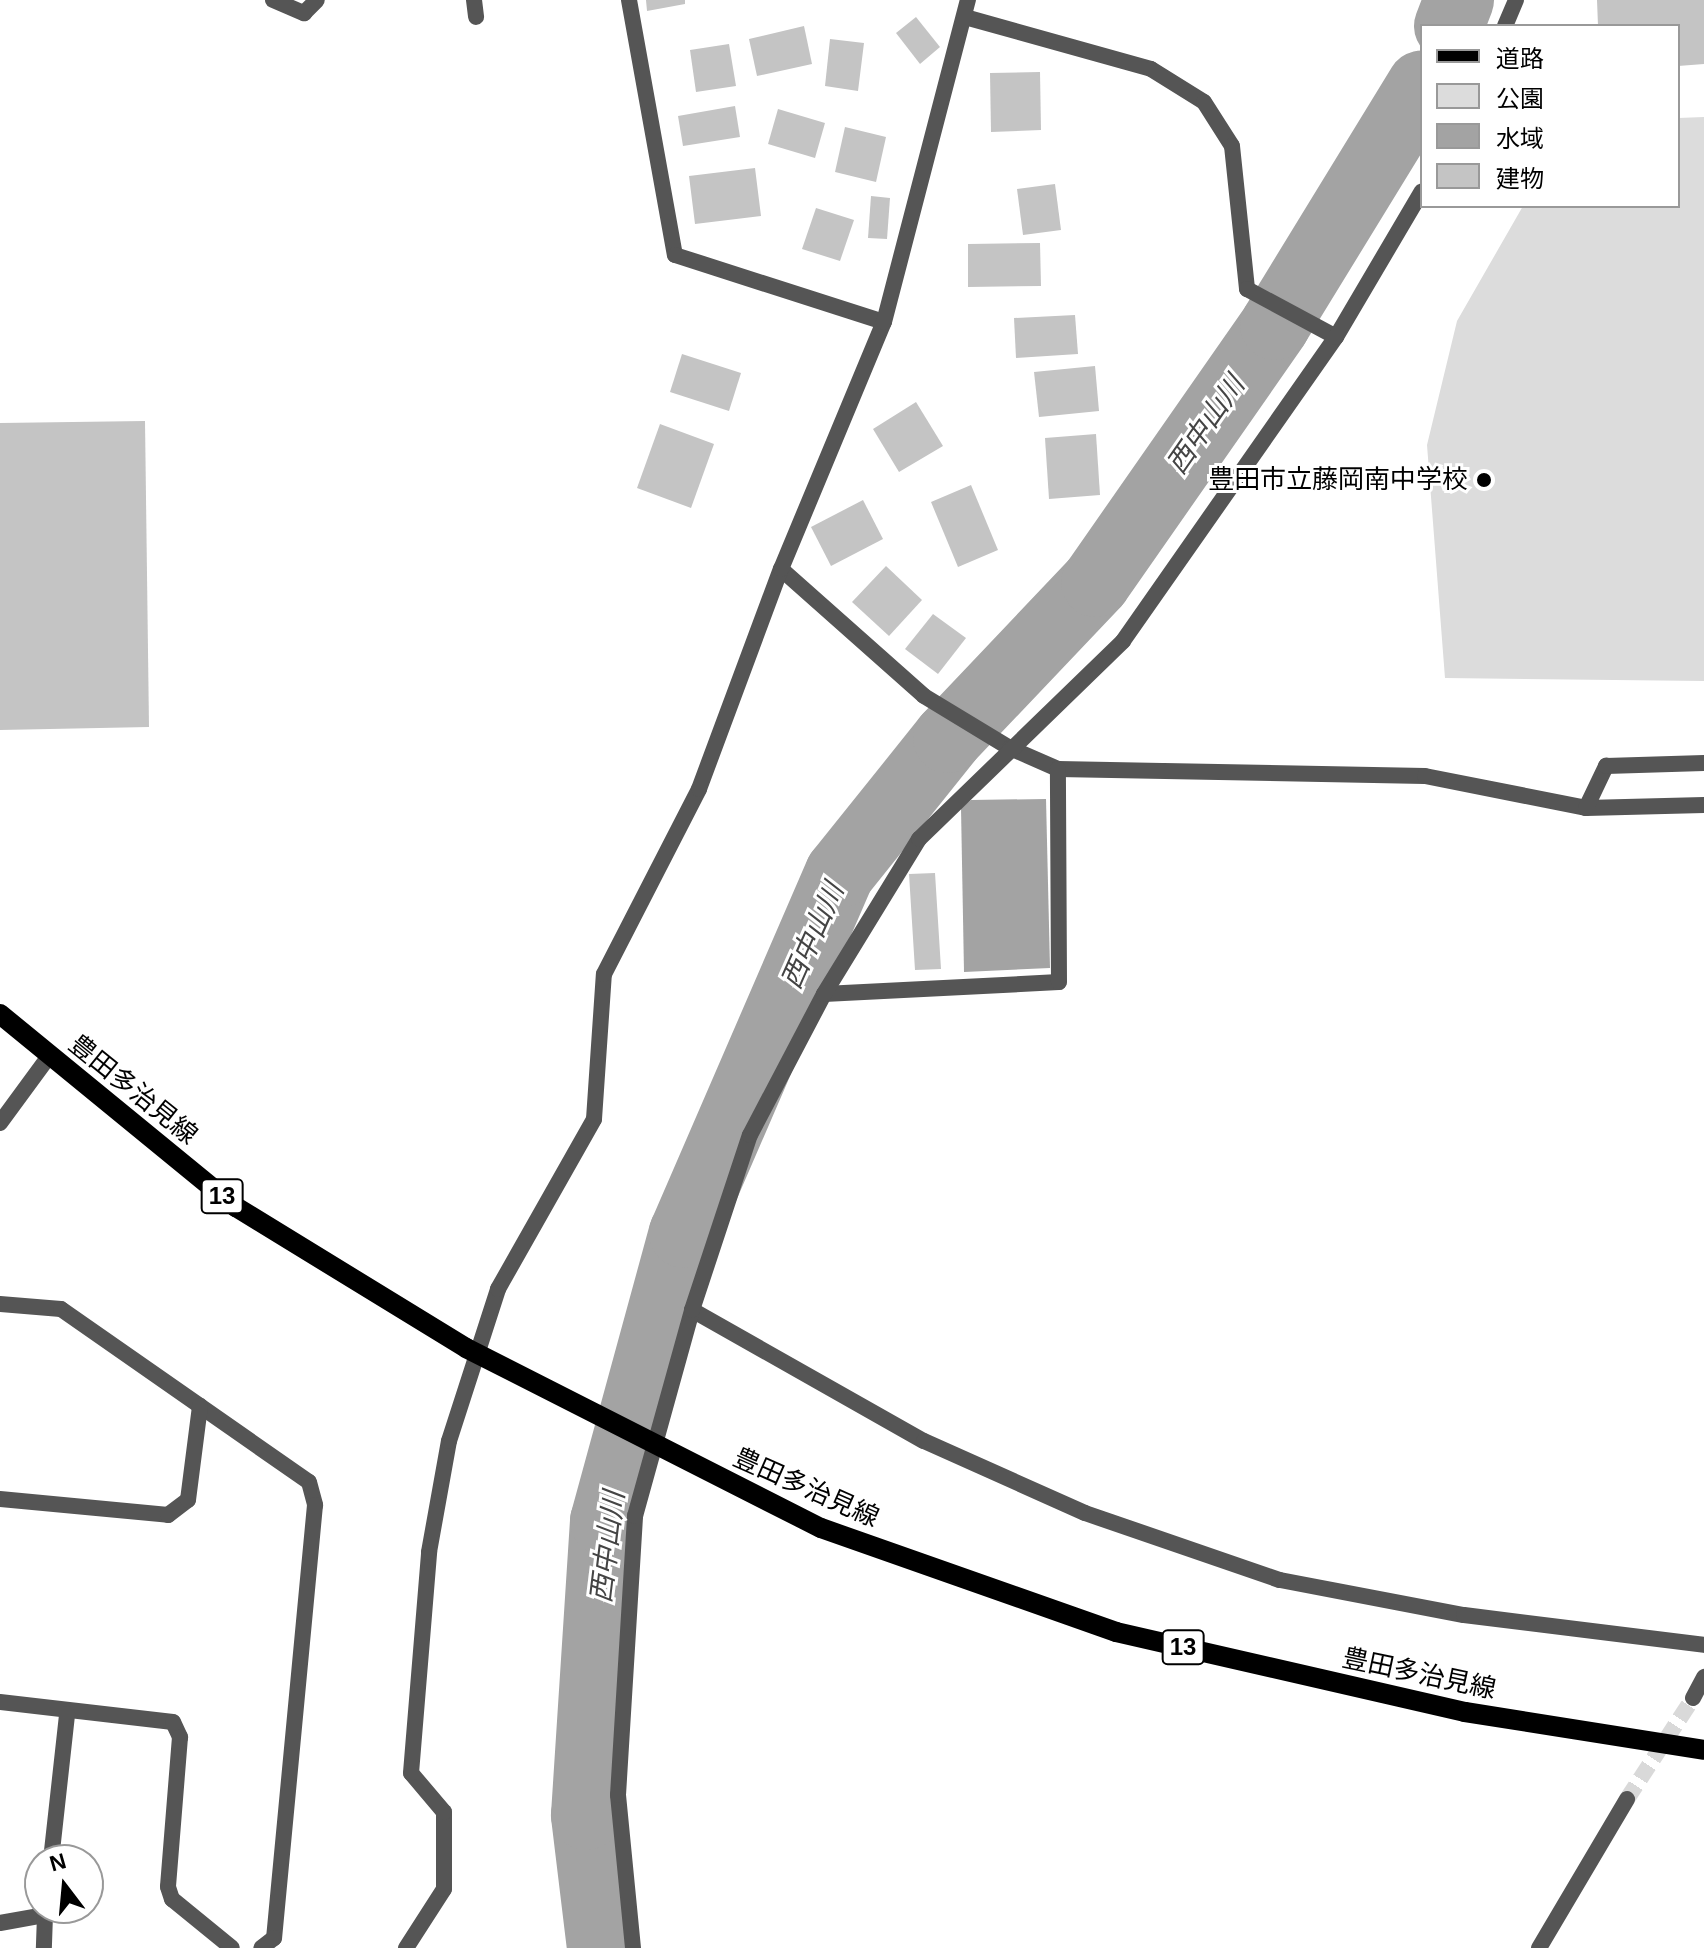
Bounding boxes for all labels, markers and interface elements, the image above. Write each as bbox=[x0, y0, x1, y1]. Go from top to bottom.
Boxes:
legend bbox=[1420, 24, 1680, 208]
text: 道路 bbox=[1496, 45, 1544, 72]
text: 公園 bbox=[1496, 85, 1544, 112]
text: 水域 bbox=[1496, 125, 1544, 152]
text: 建物 bbox=[1496, 165, 1544, 192]
water label: 西中山川 bbox=[1160, 369, 1252, 481]
place label: 豊田市立藤岡南中学校 bbox=[1208, 464, 1468, 496]
marker: 豊田市立藤岡南中学校 bbox=[1475, 471, 1493, 489]
water label: 西中山川 bbox=[775, 878, 851, 994]
street label: 豊田多治見線 bbox=[63, 1029, 203, 1151]
road number: 13 bbox=[200, 1176, 244, 1216]
street label: 豊田多治見線 bbox=[728, 1442, 884, 1534]
water label: 西中山川 bbox=[585, 1489, 631, 1605]
road number: 13 bbox=[1161, 1627, 1205, 1667]
street label: 豊田多治見線 bbox=[1339, 1643, 1499, 1705]
north arrow bbox=[24, 1844, 104, 1924]
text: N bbox=[47, 1848, 69, 1877]

